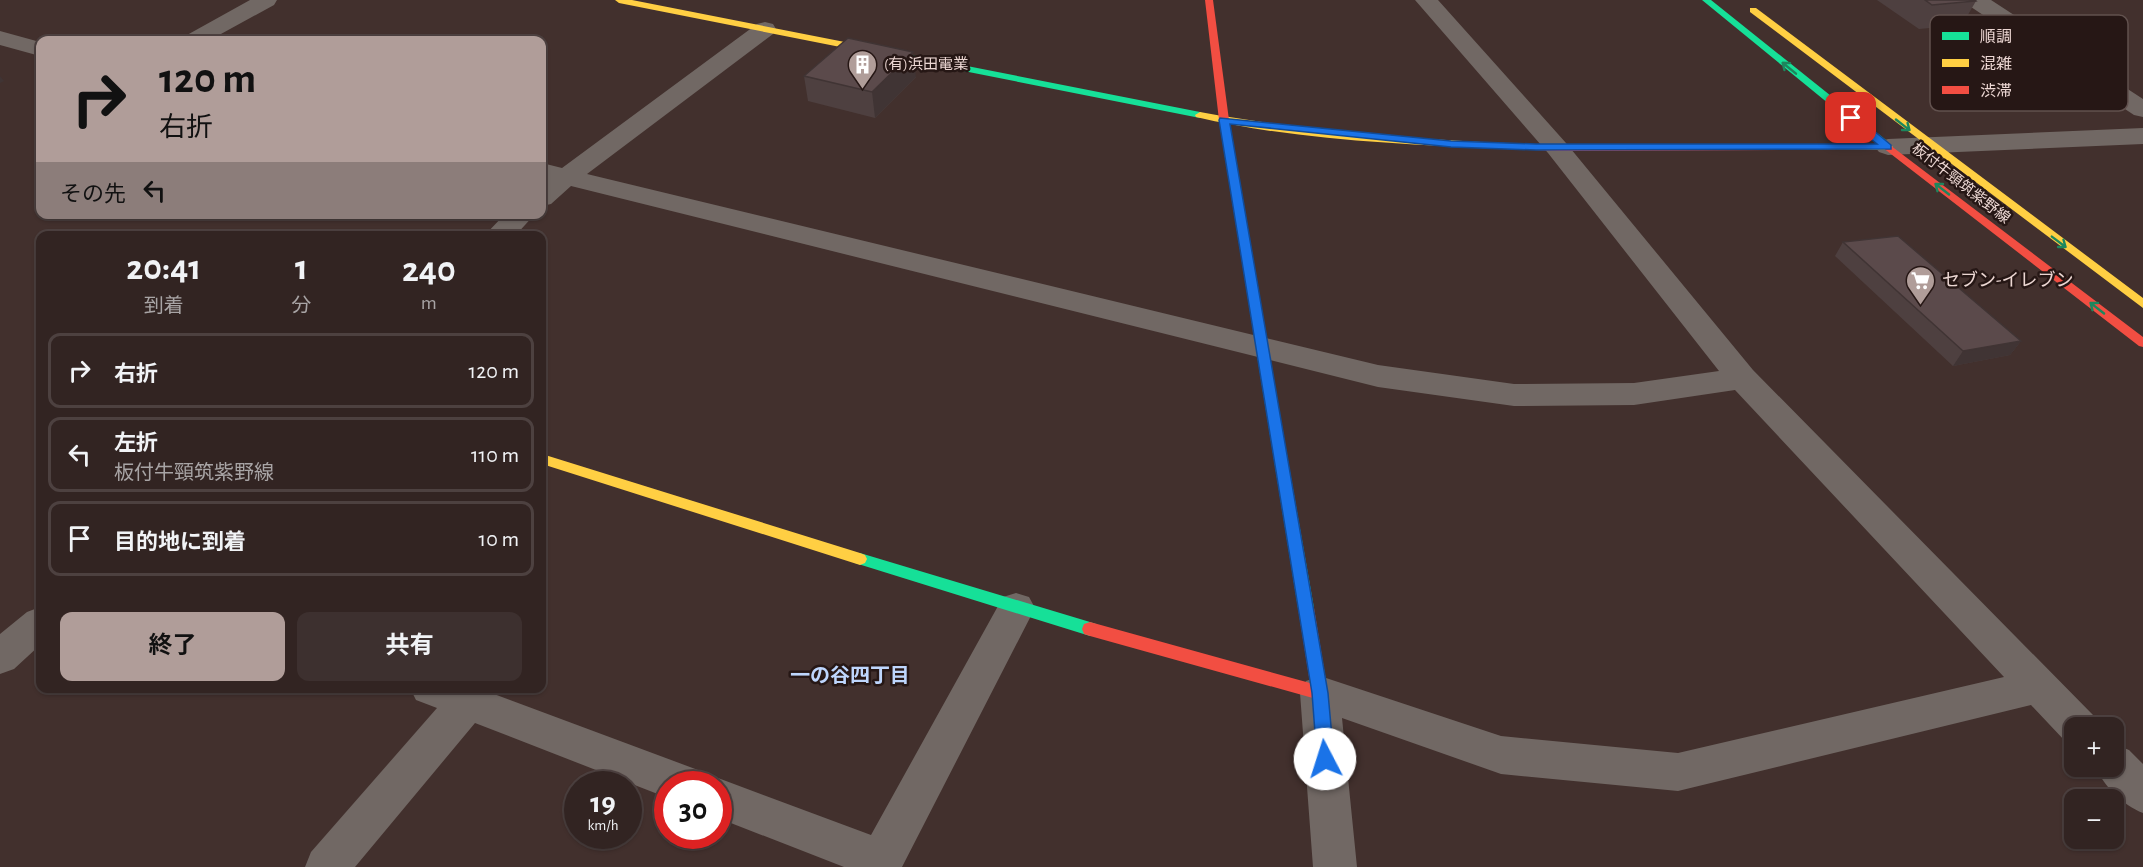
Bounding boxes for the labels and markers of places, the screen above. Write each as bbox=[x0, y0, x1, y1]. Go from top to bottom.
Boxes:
building icon: (有)浜田電業 bbox=[847, 48, 879, 90]
place label: (有)浜田電業 bbox=[884, 56, 968, 72]
pin bbox=[1825, 92, 1876, 143]
supermarket icon: セブン-イレブン bbox=[1905, 264, 1937, 306]
place label: セブン-イレブン bbox=[1942, 270, 2074, 290]

